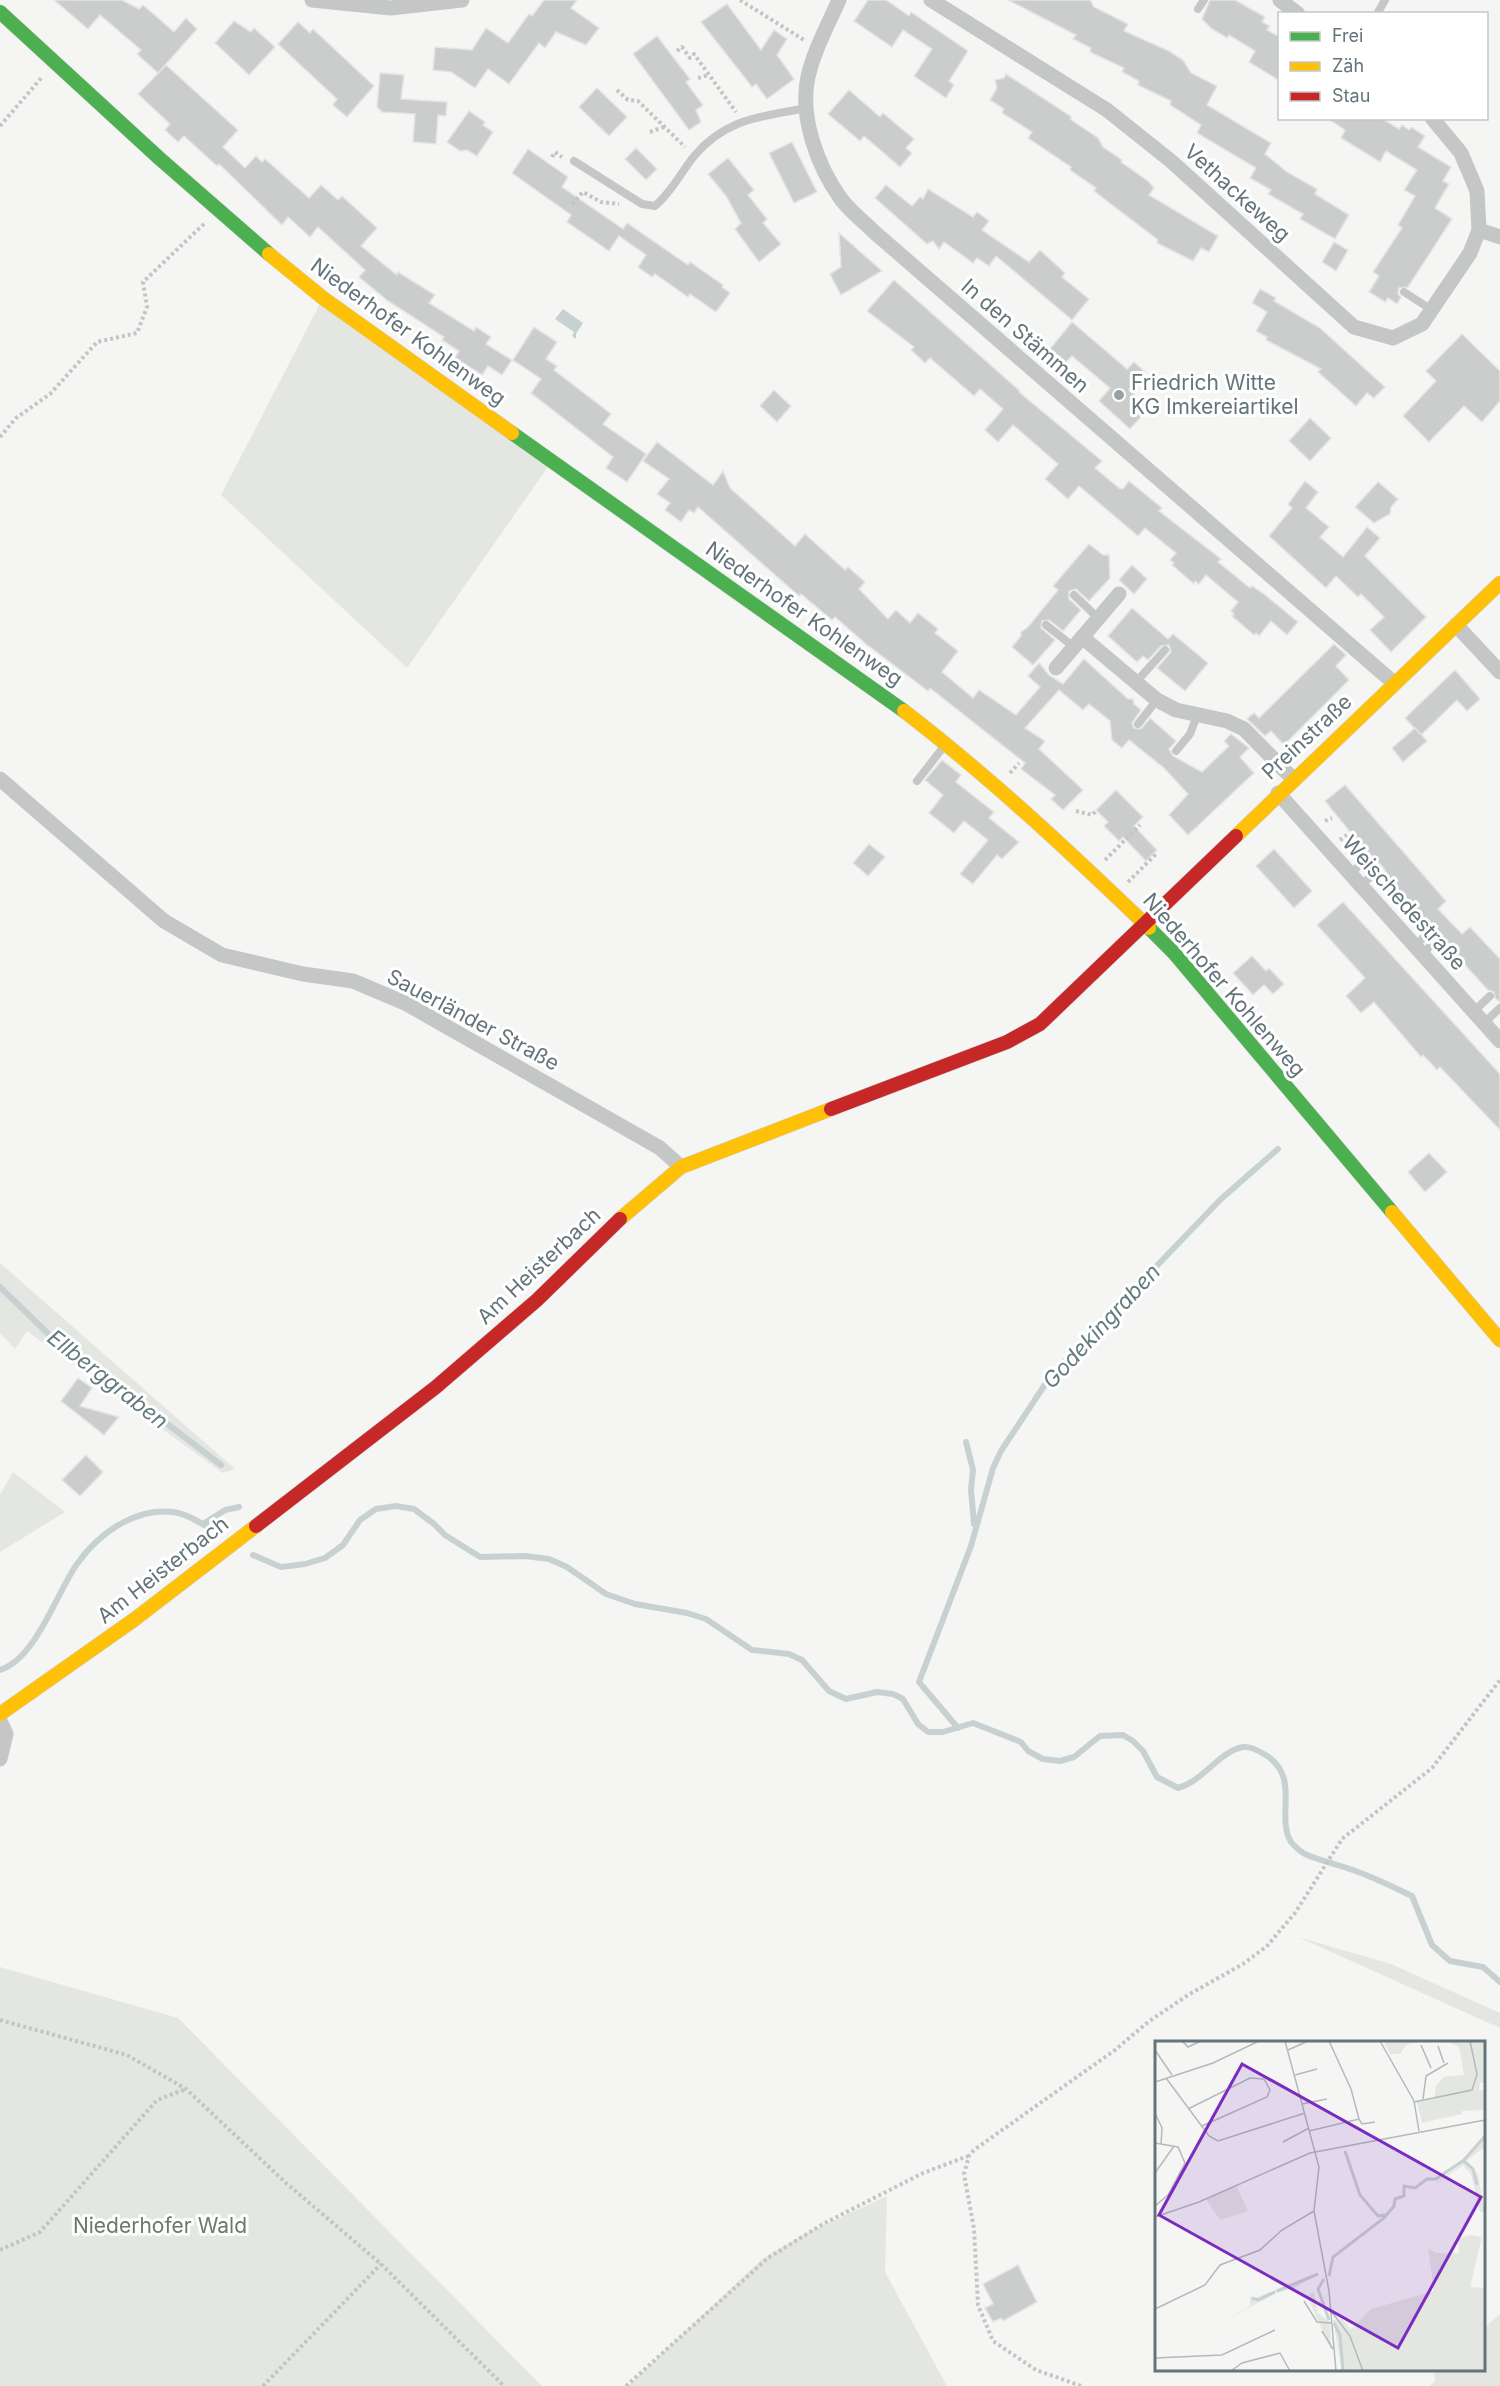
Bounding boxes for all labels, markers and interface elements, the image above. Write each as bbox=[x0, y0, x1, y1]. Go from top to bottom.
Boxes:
legend bbox=[1278, 12, 1488, 120]
text: Frei bbox=[1332, 25, 1363, 46]
text: Zäh bbox=[1332, 55, 1364, 76]
text: Stau bbox=[1332, 85, 1370, 106]
street label: Vethackeweg bbox=[1179, 139, 1295, 247]
street label: Niederhofer Kohlenweg bbox=[306, 253, 511, 411]
street label: In den Stämmen bbox=[956, 273, 1094, 398]
place label: Friedrich Witte KG Imkereiartikel bbox=[1131, 370, 1299, 419]
marker: Friedrich Witte KG Imkereiartikel bbox=[1112, 388, 1126, 402]
street label: Niederhofer Kohlenweg bbox=[701, 536, 908, 691]
street label: Preinstraße bbox=[1257, 689, 1357, 784]
street label: Weischedestraße bbox=[1337, 830, 1471, 975]
street label: Niederhofer Kohlenweg bbox=[1138, 888, 1311, 1081]
street label: Sauerländer Straße bbox=[383, 964, 564, 1076]
street label: Am Heisterbach bbox=[472, 1202, 605, 1329]
water label: Godekingraben bbox=[1037, 1259, 1165, 1393]
water label: Ellberggraben bbox=[43, 1324, 173, 1434]
street label: Am Heisterbach bbox=[92, 1511, 233, 1628]
inset map bbox=[1155, 2041, 1485, 2371]
park label: Niederhofer Wald bbox=[73, 2213, 247, 2238]

